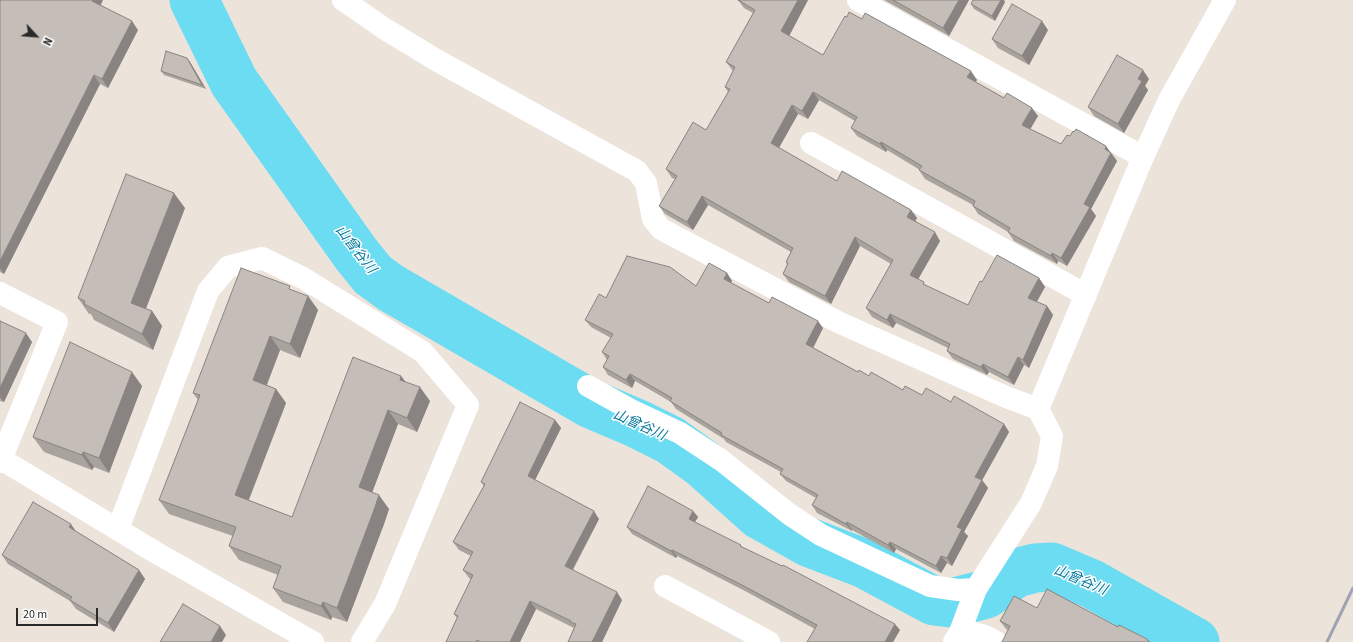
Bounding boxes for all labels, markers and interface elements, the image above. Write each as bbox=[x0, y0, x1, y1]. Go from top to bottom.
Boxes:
north arrow bbox=[16, 16, 56, 56]
text: N bbox=[39, 35, 56, 48]
water label: 山曾谷川 bbox=[331, 223, 379, 277]
water label: 山曾谷川 bbox=[610, 407, 668, 445]
water label: 山曾谷川 bbox=[1051, 562, 1109, 600]
scale bar bbox=[18, 600, 100, 626]
text: 20 m bbox=[23, 606, 47, 623]

